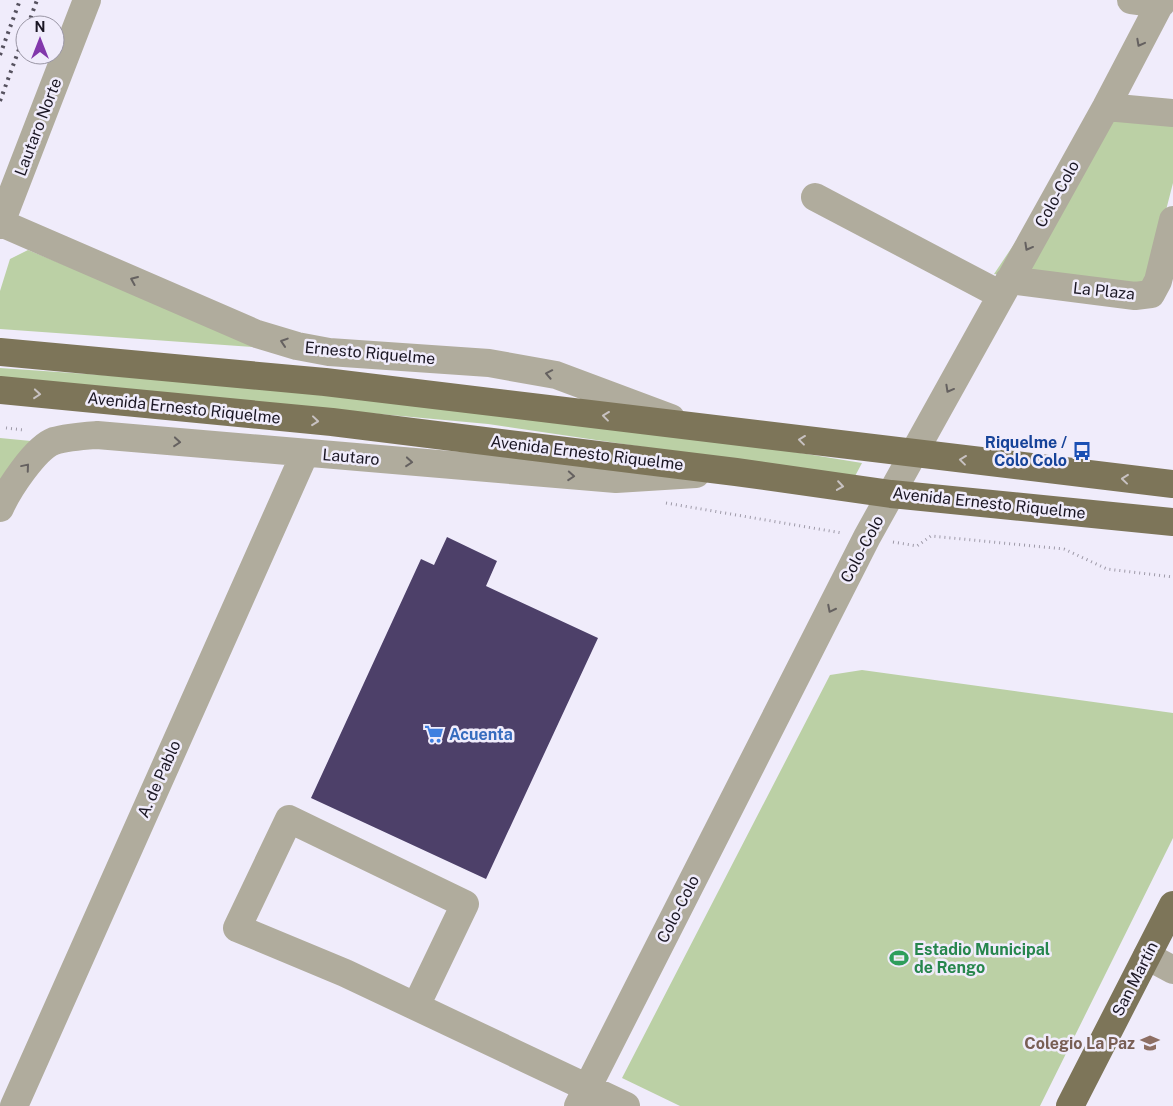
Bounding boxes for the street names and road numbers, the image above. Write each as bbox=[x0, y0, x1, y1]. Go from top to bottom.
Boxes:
street label: Lautaro Norte bbox=[11, 75, 65, 179]
street label: Colo-Colo bbox=[1031, 157, 1083, 231]
street label: La Plaza bbox=[1072, 278, 1136, 304]
street label: Ernesto Riquelme bbox=[304, 338, 436, 368]
street label: Avenida Ernesto Riquelme bbox=[87, 388, 281, 428]
street label: Avenida Ernesto Riquelme bbox=[490, 432, 684, 474]
street label: Lautaro bbox=[322, 445, 380, 469]
street label: Avenida Ernesto Riquelme bbox=[892, 483, 1086, 523]
street label: Colo-Colo bbox=[836, 512, 888, 586]
street label: A. de Pablo bbox=[133, 737, 185, 821]
street label: Colo-Colo bbox=[653, 872, 703, 946]
street label: San Martín bbox=[1108, 939, 1162, 1019]

